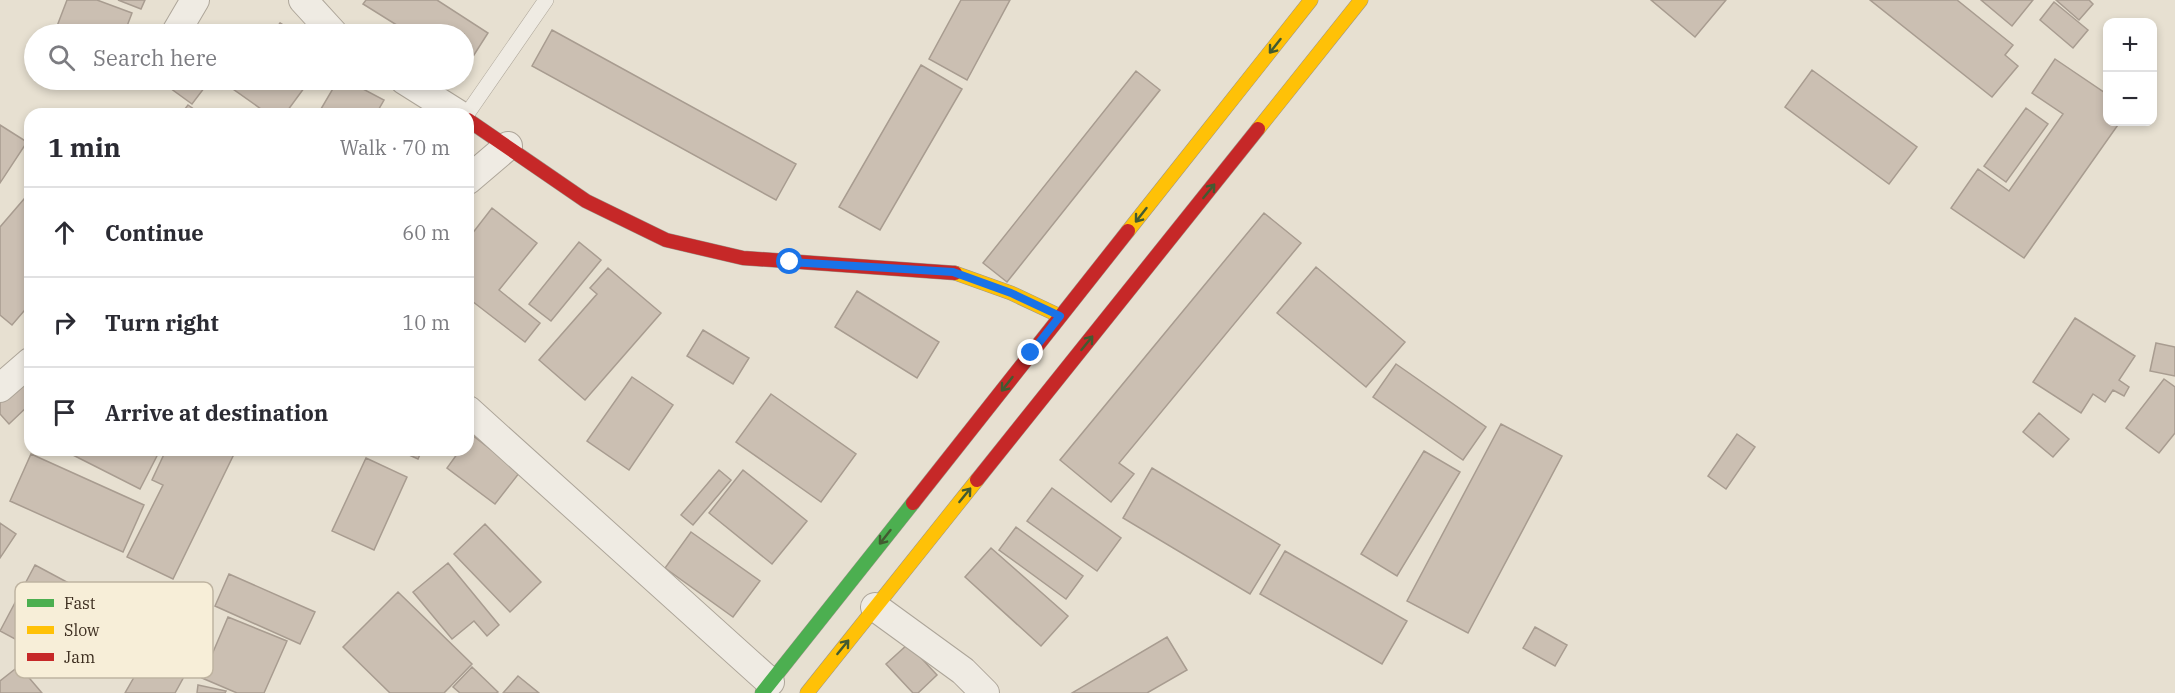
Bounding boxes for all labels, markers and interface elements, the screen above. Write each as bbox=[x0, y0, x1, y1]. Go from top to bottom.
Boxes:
map controls bbox=[2103, 18, 2157, 126]
button: + bbox=[2103, 18, 2157, 72]
search box bbox=[24, 24, 474, 90]
one-way arrow bbox=[1269, 38, 1282, 54]
icon: search bbox=[45, 41, 78, 74]
text: Search here bbox=[93, 43, 217, 72]
button: − bbox=[2103, 72, 2157, 126]
text: 1 min bbox=[48, 130, 121, 164]
text: Walk · 70 m bbox=[340, 134, 450, 161]
one-way arrow bbox=[1202, 183, 1215, 199]
one-way arrow bbox=[1134, 207, 1147, 223]
icon: ahead bbox=[48, 216, 81, 249]
text: Continue bbox=[105, 218, 204, 247]
text: 60 m bbox=[402, 219, 450, 246]
route start bbox=[776, 248, 802, 274]
icon: right bbox=[48, 306, 81, 339]
text: Turn right bbox=[105, 308, 219, 337]
text: 10 m bbox=[402, 309, 450, 336]
one-way arrow bbox=[1080, 335, 1093, 351]
route end bbox=[1017, 339, 1043, 365]
one-way arrow bbox=[1000, 376, 1013, 392]
icon: arrive bbox=[48, 396, 81, 429]
text: Arrive at destination bbox=[105, 398, 328, 427]
one-way arrow bbox=[958, 488, 972, 503]
one-way arrow bbox=[879, 529, 892, 545]
legend bbox=[15, 582, 213, 678]
text: Fast bbox=[64, 593, 96, 613]
text: Slow bbox=[64, 620, 100, 640]
one-way arrow bbox=[837, 640, 850, 656]
text: Jam bbox=[64, 647, 95, 667]

